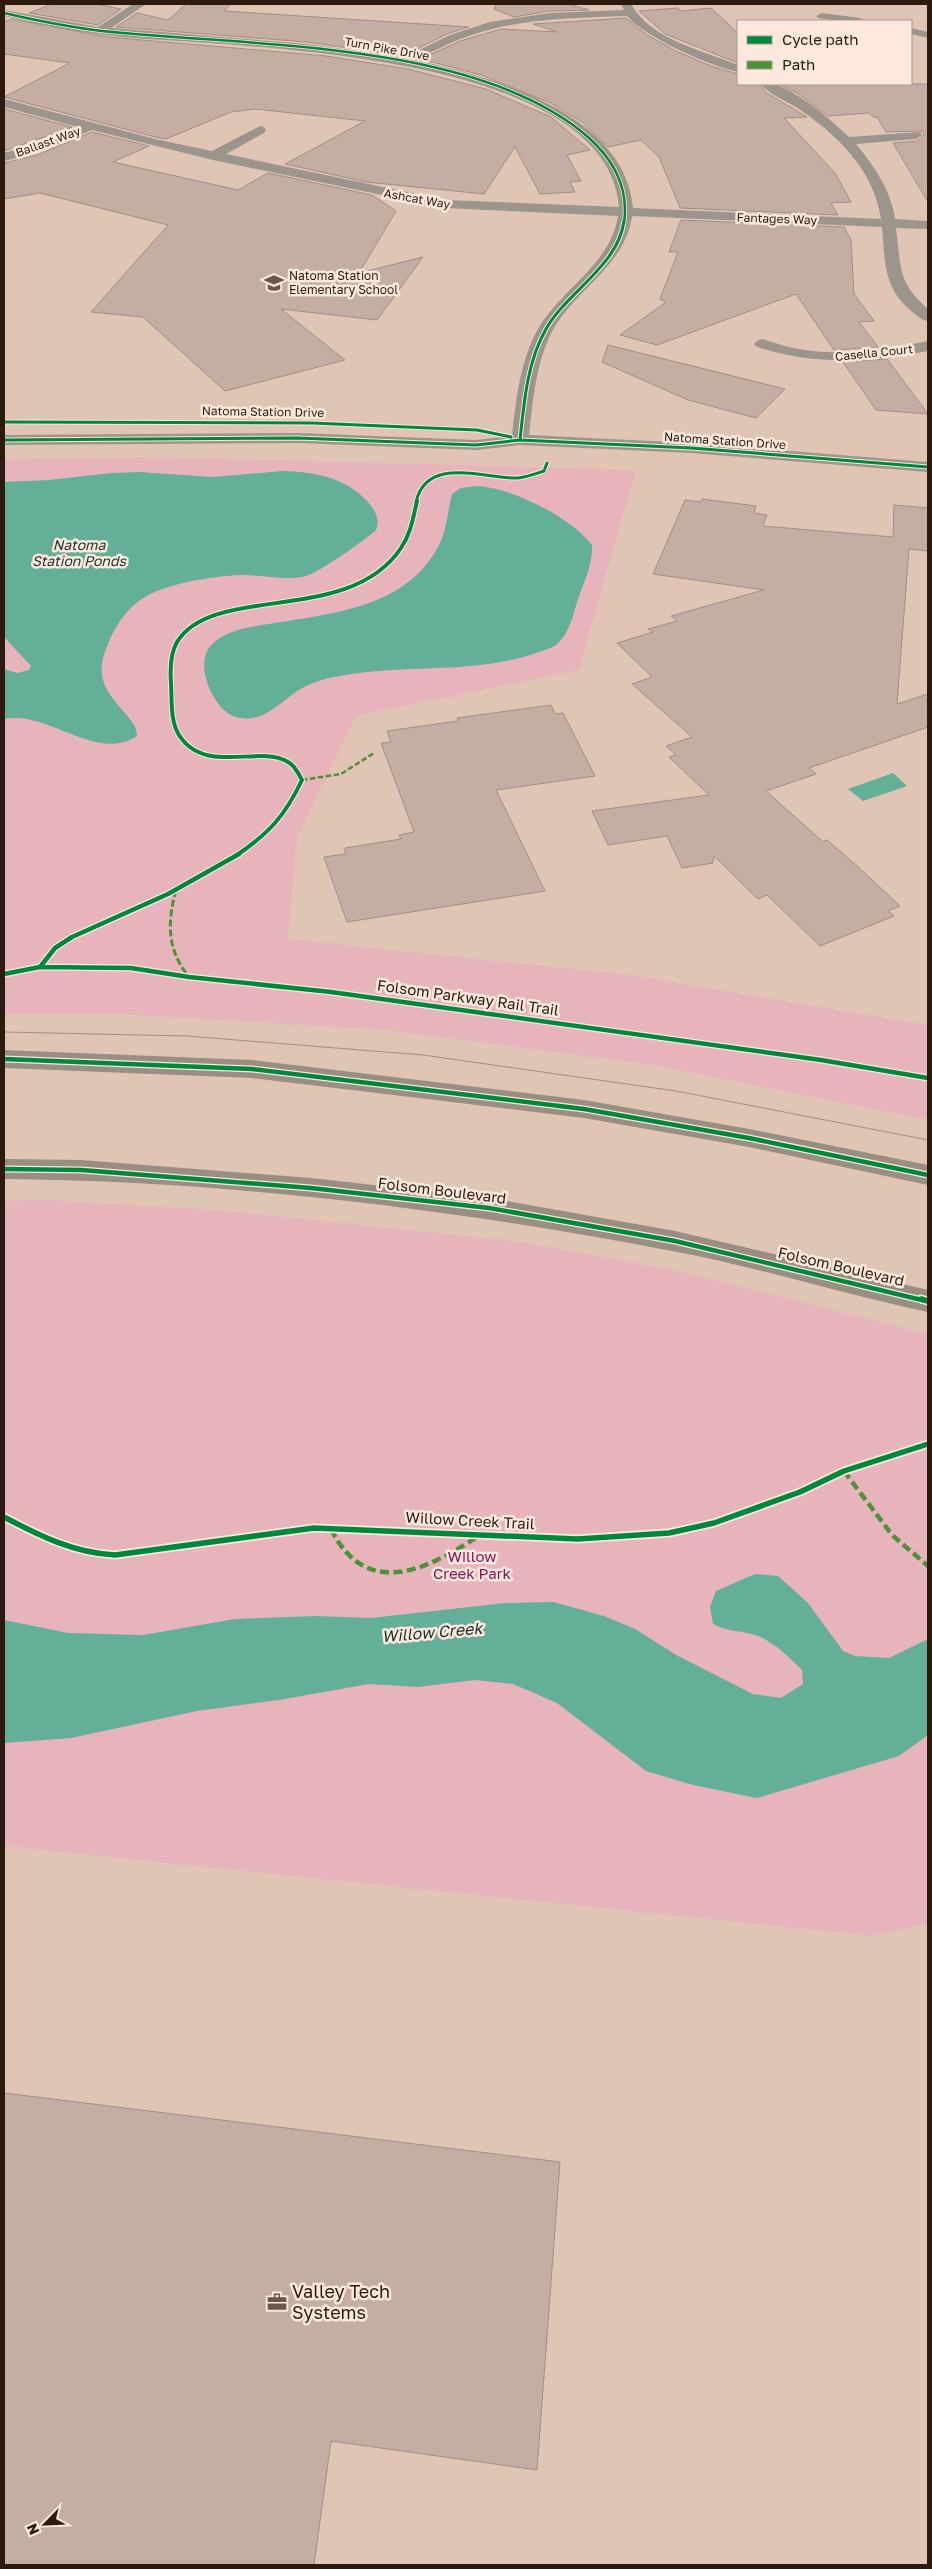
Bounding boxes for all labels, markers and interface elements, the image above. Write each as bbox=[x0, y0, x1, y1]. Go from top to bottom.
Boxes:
legend bbox=[737, 20, 912, 85]
text: Cycle path bbox=[782, 30, 858, 48]
street label: Turn Pike Drive bbox=[343, 34, 431, 63]
text: Path bbox=[782, 55, 815, 73]
street label: Ballast Way bbox=[13, 123, 82, 160]
street label: Ashcat Way bbox=[383, 185, 452, 212]
street label: Fantages Way bbox=[737, 210, 818, 227]
place label: Natoma Station Elementary School bbox=[289, 268, 398, 297]
school or university icon: Natoma Station Elementary School bbox=[263, 272, 285, 294]
street label: Casella Court bbox=[834, 341, 914, 364]
street label: Natoma Station Drive bbox=[202, 403, 324, 420]
street label: Natoma Station Drive bbox=[663, 429, 787, 452]
water label: Natoma Station Ponds bbox=[32, 536, 127, 569]
street label: Folsom Parkway Rail Trail bbox=[376, 975, 560, 1019]
street label: Folsom Boulevard bbox=[377, 1173, 507, 1207]
street label: Folsom Boulevard bbox=[776, 1243, 906, 1289]
street label: Willow Creek Trail bbox=[405, 1508, 535, 1532]
park label: Willow Creek Park bbox=[433, 1547, 512, 1582]
water label: Willow Creek bbox=[381, 1617, 485, 1646]
place label: Valley Tech Systems bbox=[292, 2280, 390, 2323]
office icon: Valley Tech Systems bbox=[266, 2291, 288, 2313]
north arrow bbox=[20, 2499, 70, 2549]
text: N bbox=[23, 2521, 43, 2538]

